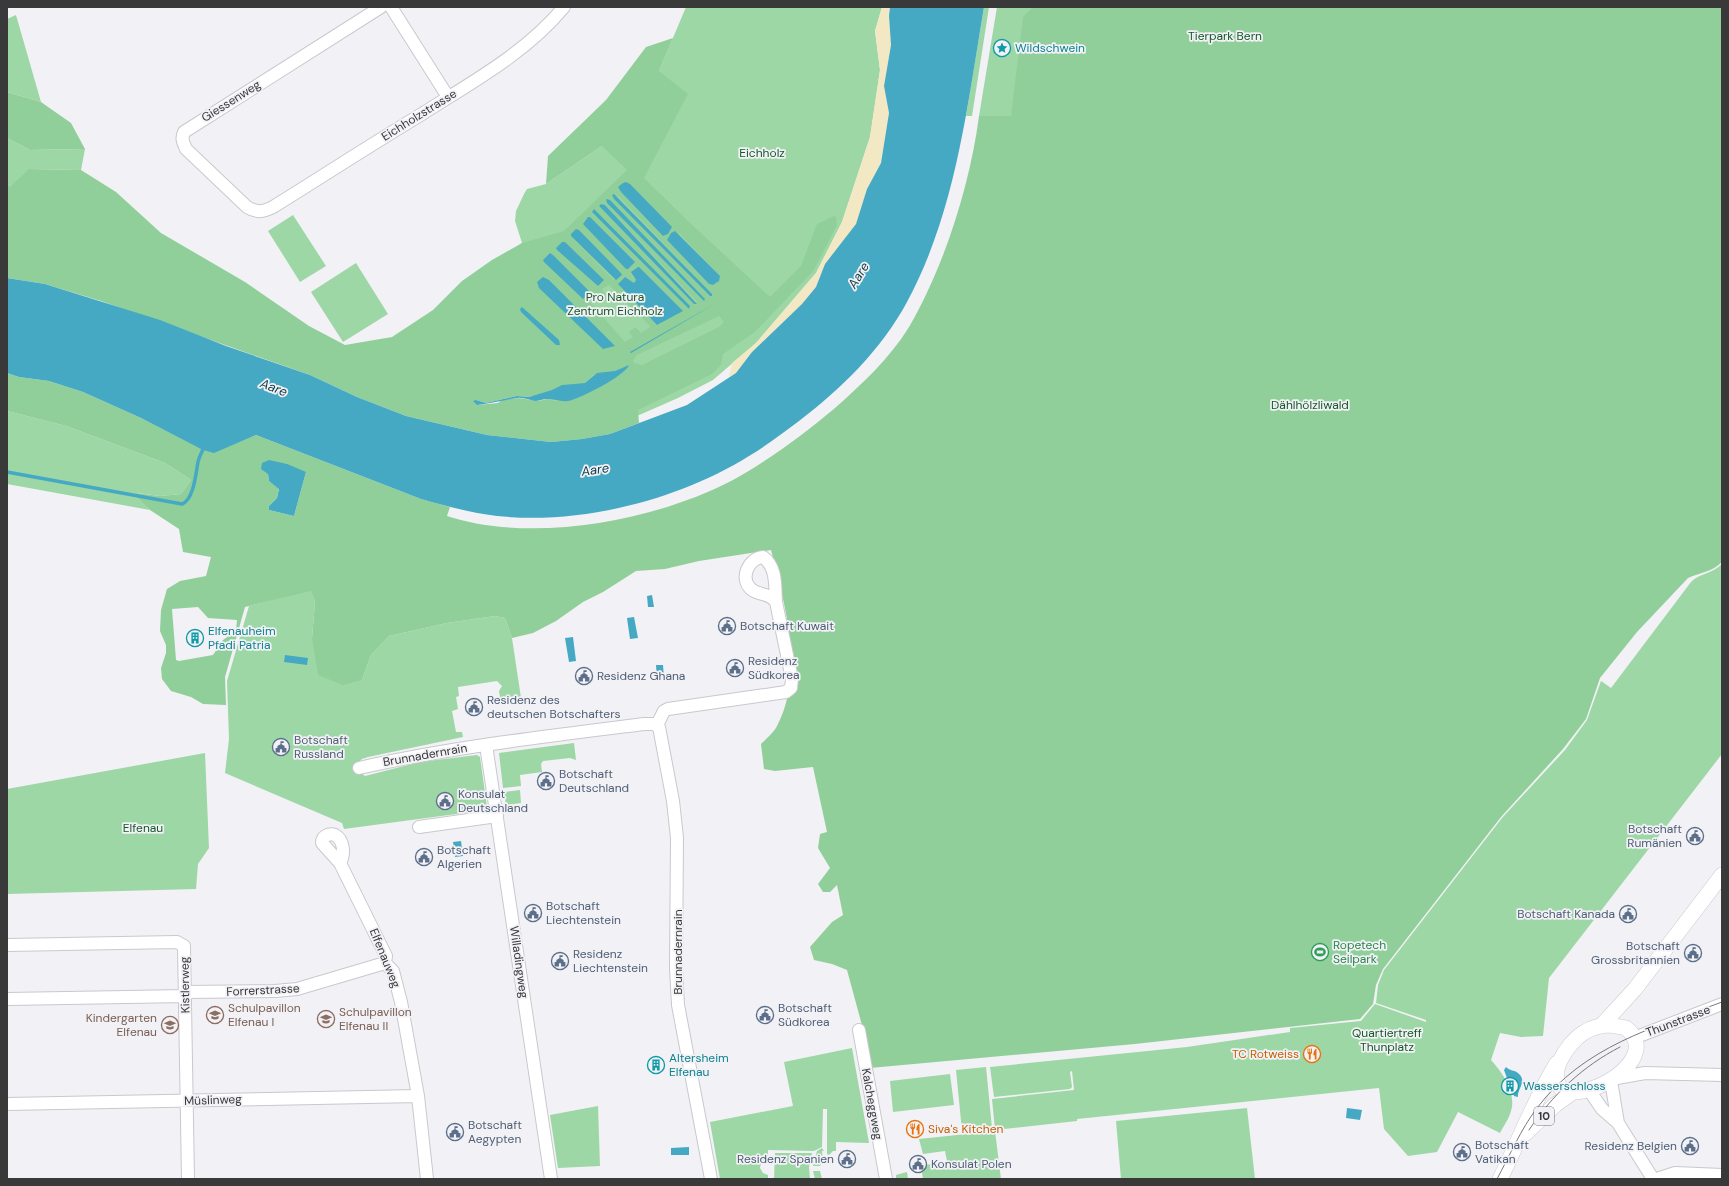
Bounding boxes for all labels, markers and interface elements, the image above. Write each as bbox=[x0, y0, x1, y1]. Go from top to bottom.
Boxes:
park label: Tierpark Bern bbox=[1188, 28, 1262, 44]
place icon: Wildschwein bbox=[992, 38, 1012, 58]
place label: Wildschwein bbox=[1015, 40, 1085, 56]
street label: Giessenweg bbox=[198, 76, 264, 126]
street label: Eichholzstrasse bbox=[378, 85, 460, 145]
park label: Eichholz bbox=[739, 145, 785, 161]
water label: Aare bbox=[843, 259, 873, 292]
park label: Pro Natura Zentrum Eichholz bbox=[567, 289, 663, 319]
water label: Aare bbox=[257, 374, 290, 400]
park label: Dählhölzliwald bbox=[1271, 397, 1349, 413]
water label: Aare bbox=[579, 459, 610, 480]
public building icon: Botschaft Kuwait bbox=[717, 616, 737, 636]
place label: Botschaft Kuwait bbox=[740, 618, 834, 634]
place label: Elfenauheim Pfadi Patria bbox=[208, 623, 276, 653]
building icon: Elfenauheim Pfadi Patria bbox=[185, 628, 205, 648]
place label: Residenz Südkorea bbox=[748, 653, 800, 683]
public building icon: Residenz Südkorea bbox=[725, 658, 745, 678]
public building icon: Residenz Ghana bbox=[574, 666, 594, 686]
place label: Residenz Ghana bbox=[597, 668, 685, 684]
place label: Residenz des deutschen Botschafters bbox=[487, 692, 621, 722]
public building icon: Residenz des deutschen Botschafters bbox=[464, 697, 484, 717]
place label: Botschaft Russland bbox=[294, 732, 348, 762]
public building icon: Botschaft Russland bbox=[271, 737, 291, 757]
street label: Brunnadernrain bbox=[382, 740, 468, 770]
place label: Botschaft Deutschland bbox=[559, 766, 629, 796]
public building icon: Botschaft Deutschland bbox=[536, 771, 556, 791]
place label: Konsulat Deutschland bbox=[458, 786, 528, 816]
public building icon: Konsulat Deutschland bbox=[435, 791, 455, 811]
park label: Elfenau bbox=[123, 820, 163, 836]
place label: Botschaft Rumänien bbox=[1627, 821, 1682, 851]
public building icon: Botschaft Rumänien bbox=[1685, 826, 1705, 846]
place label: Botschaft Algerien bbox=[437, 842, 491, 872]
public building icon: Botschaft Algerien bbox=[414, 847, 434, 867]
place label: Botschaft Liechtenstein bbox=[546, 898, 621, 928]
public building icon: Botschaft Liechtenstein bbox=[523, 903, 543, 923]
public building icon: Botschaft Kanada bbox=[1618, 904, 1638, 924]
place label: Botschaft Kanada bbox=[1517, 906, 1615, 922]
street label: Brunnadernrain bbox=[670, 909, 686, 995]
street label: Willadingweg bbox=[506, 925, 532, 999]
street label: Elfenauweg bbox=[366, 926, 404, 990]
place label: Ropetech Seilpark bbox=[1333, 937, 1386, 967]
place label: Botschaft Grossbritannien bbox=[1591, 938, 1680, 968]
sports icon: Ropetech Seilpark bbox=[1310, 942, 1330, 962]
public building icon: Botschaft Grossbritannien bbox=[1683, 943, 1703, 963]
place label: Residenz Liechtenstein bbox=[573, 946, 648, 976]
public building icon: Residenz Liechtenstein bbox=[550, 951, 570, 971]
street label: Kistlerweg bbox=[177, 956, 193, 1013]
street label: Forrerstrasse bbox=[226, 980, 300, 1000]
place label: Schulpavillon Elfenau I bbox=[228, 1000, 301, 1030]
place label: Botschaft Südkorea bbox=[778, 1000, 832, 1030]
street label: Thunstrasse bbox=[1644, 1001, 1713, 1041]
place label: Schulpavillon Elfenau II bbox=[339, 1004, 412, 1034]
school or university icon: Schulpavillon Elfenau I bbox=[205, 1005, 225, 1025]
public building icon: Botschaft Südkorea bbox=[755, 1005, 775, 1025]
school or university icon: Schulpavillon Elfenau II bbox=[316, 1009, 336, 1029]
place label: Kindergarten Elfenau bbox=[86, 1010, 157, 1040]
school or university icon: Kindergarten Elfenau bbox=[160, 1015, 180, 1035]
park label: Quartiertreff Thunplatz bbox=[1352, 1025, 1422, 1055]
restaurant icon: TC Rotweiss bbox=[1302, 1044, 1322, 1064]
place label: TC Rotweiss bbox=[1232, 1046, 1299, 1062]
place label: Altersheim Elfenau bbox=[669, 1050, 729, 1080]
building icon: Altersheim Elfenau bbox=[646, 1055, 666, 1075]
street label: Kalcheggweg bbox=[858, 1067, 886, 1141]
building icon: Wasserschloss bbox=[1500, 1076, 1520, 1096]
place label: Wasserschloss bbox=[1523, 1078, 1606, 1094]
street label: Müslinweg bbox=[184, 1091, 242, 1109]
road number: 10 bbox=[1534, 1107, 1554, 1125]
place label: Botschaft Aegypten bbox=[468, 1117, 522, 1147]
restaurant icon: Siva's Kitchen bbox=[905, 1119, 925, 1139]
place label: Siva's Kitchen bbox=[928, 1121, 1004, 1137]
public building icon: Botschaft Aegypten bbox=[445, 1122, 465, 1142]
public building icon: Residenz Belgien bbox=[1680, 1136, 1700, 1156]
place label: Botschaft Vatikan bbox=[1475, 1137, 1529, 1167]
place label: Residenz Belgien bbox=[1585, 1138, 1677, 1154]
public building icon: Botschaft Vatikan bbox=[1452, 1142, 1472, 1162]
public building icon: Residenz Spanien bbox=[837, 1149, 857, 1169]
place label: Residenz Spanien bbox=[737, 1151, 834, 1167]
public building icon: Konsulat Polen bbox=[908, 1154, 928, 1174]
place label: Konsulat Polen bbox=[931, 1156, 1012, 1172]

